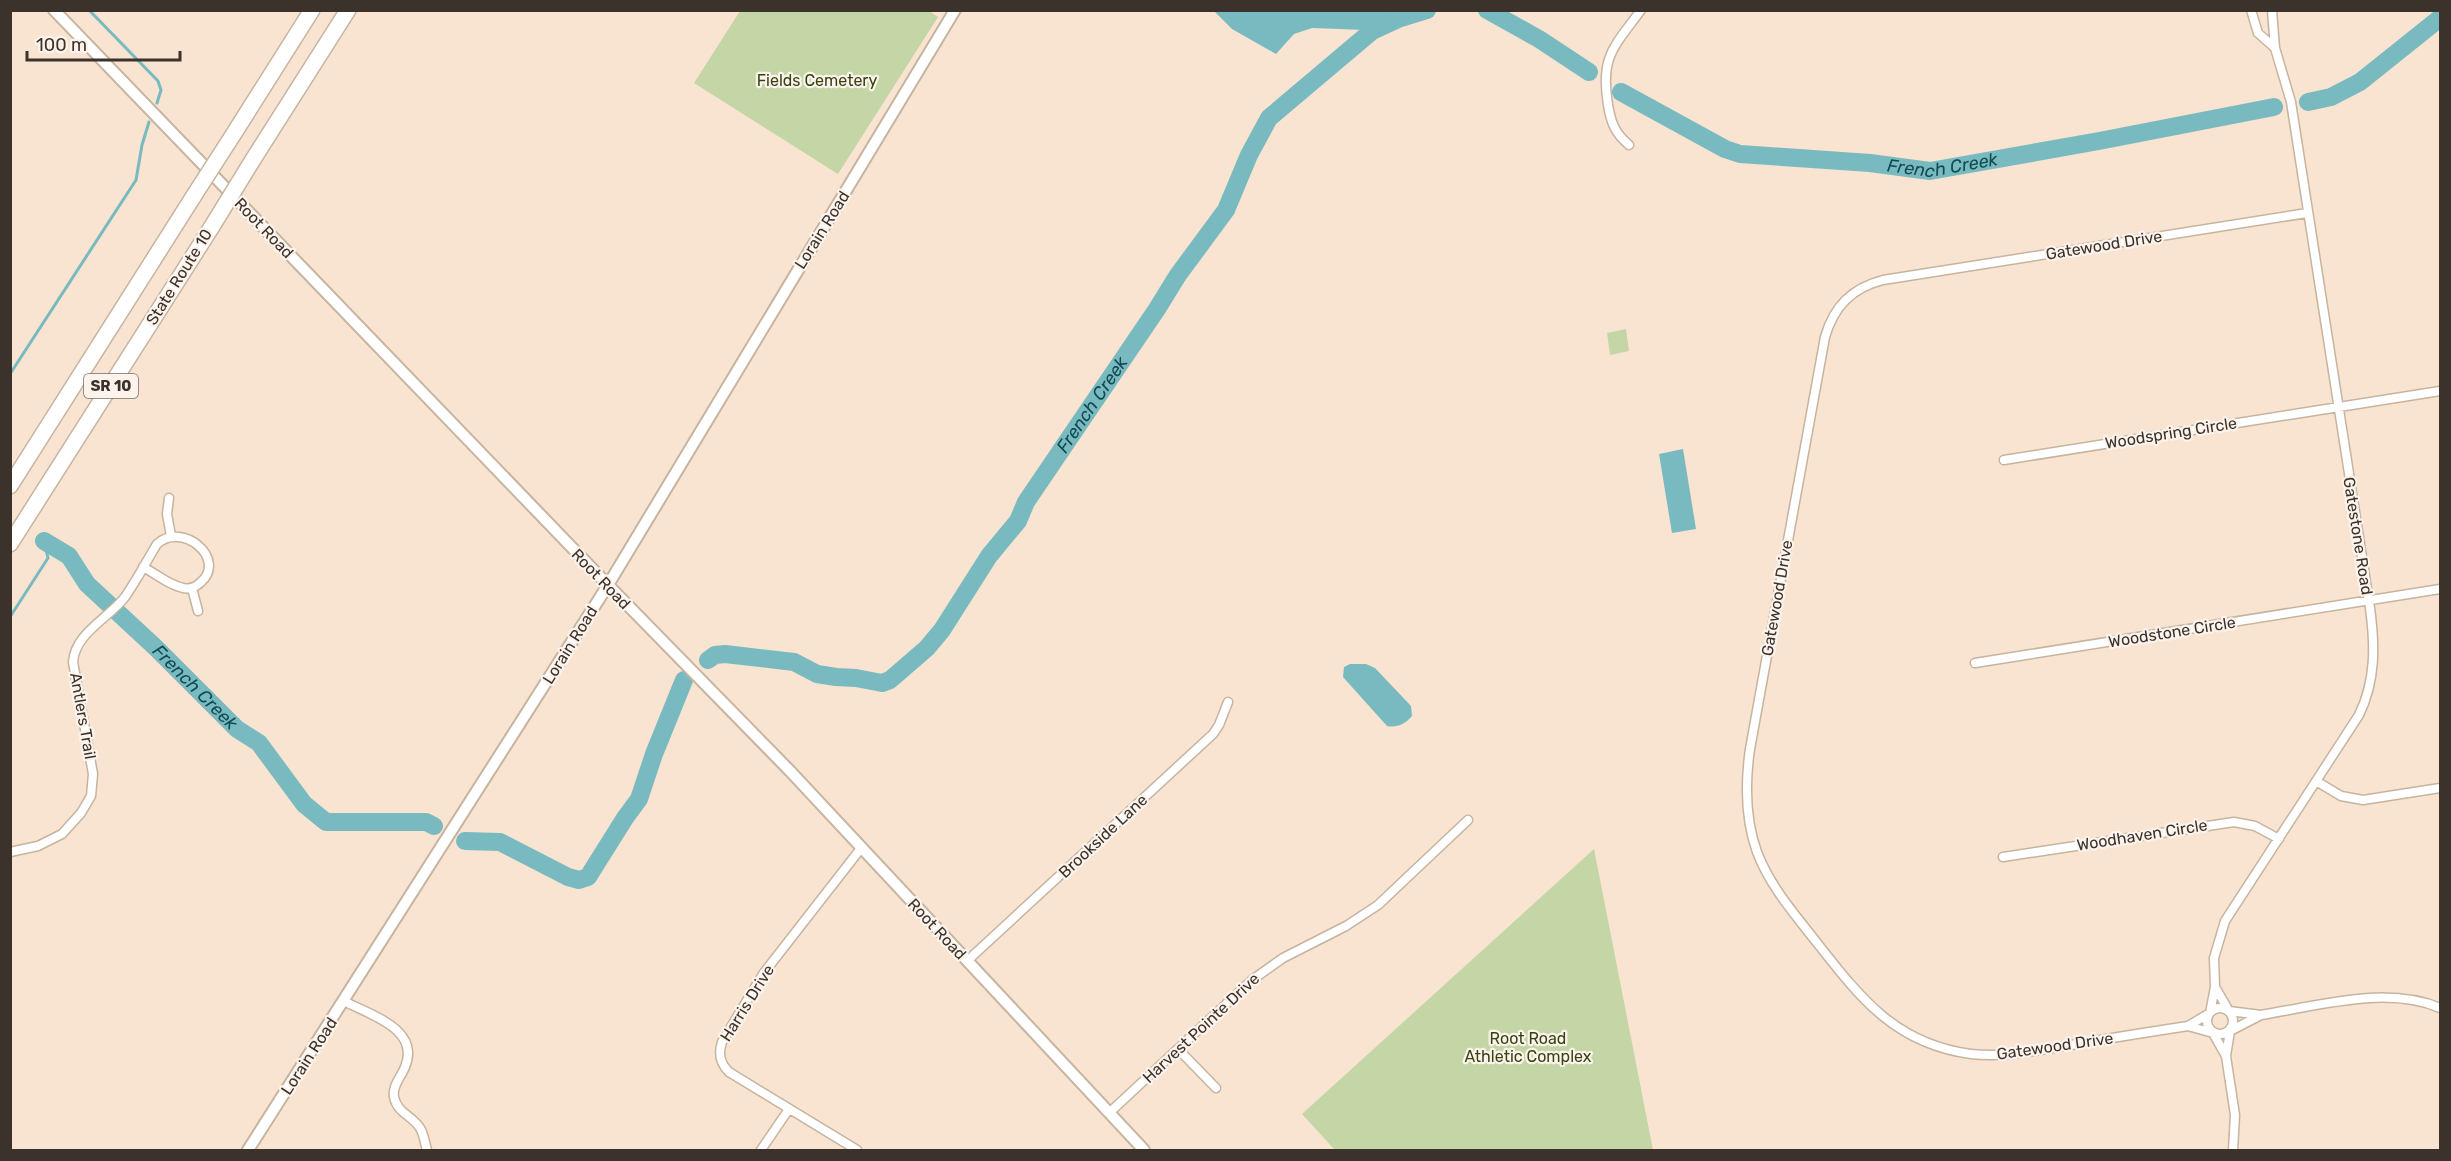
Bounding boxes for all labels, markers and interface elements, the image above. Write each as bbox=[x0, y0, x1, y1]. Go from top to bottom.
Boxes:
scale bar bbox=[27, 24, 180, 62]
text: 100 m bbox=[36, 34, 87, 56]
park label: Fields Cemetery bbox=[757, 71, 877, 90]
water label: French Creek bbox=[1886, 148, 2000, 183]
street label: Lorain Road bbox=[791, 188, 853, 272]
street label: Root Road bbox=[231, 194, 297, 262]
street label: State Route 10 bbox=[142, 226, 216, 328]
street label: Gatewood Drive bbox=[2044, 226, 2164, 264]
water label: French Creek bbox=[1052, 352, 1133, 457]
road number: SR 10 bbox=[84, 374, 138, 398]
street label: Woodspring Circle bbox=[2104, 413, 2238, 453]
street label: Gatestone Road bbox=[2339, 476, 2377, 596]
street label: Gatewood Drive bbox=[1757, 538, 1797, 658]
street label: Root Road bbox=[568, 545, 634, 613]
street label: Lorain Road bbox=[539, 603, 601, 687]
street label: Woodstone Circle bbox=[2107, 613, 2237, 651]
water label: French Creek bbox=[148, 640, 243, 735]
street label: Antlers Trail bbox=[66, 671, 100, 761]
street label: Brookside Lane bbox=[1055, 790, 1151, 882]
street label: Woodhaven Circle bbox=[2075, 815, 2209, 855]
street label: Root Road bbox=[904, 894, 970, 964]
street label: Harris Drive bbox=[716, 961, 778, 1045]
street label: Harvest Pointe Drive bbox=[1139, 969, 1263, 1087]
street label: Lorain Road bbox=[277, 1014, 341, 1098]
street label: Gatewood Drive bbox=[1995, 1028, 2115, 1064]
park label: Root Road Athletic Complex bbox=[1465, 1029, 1592, 1066]

